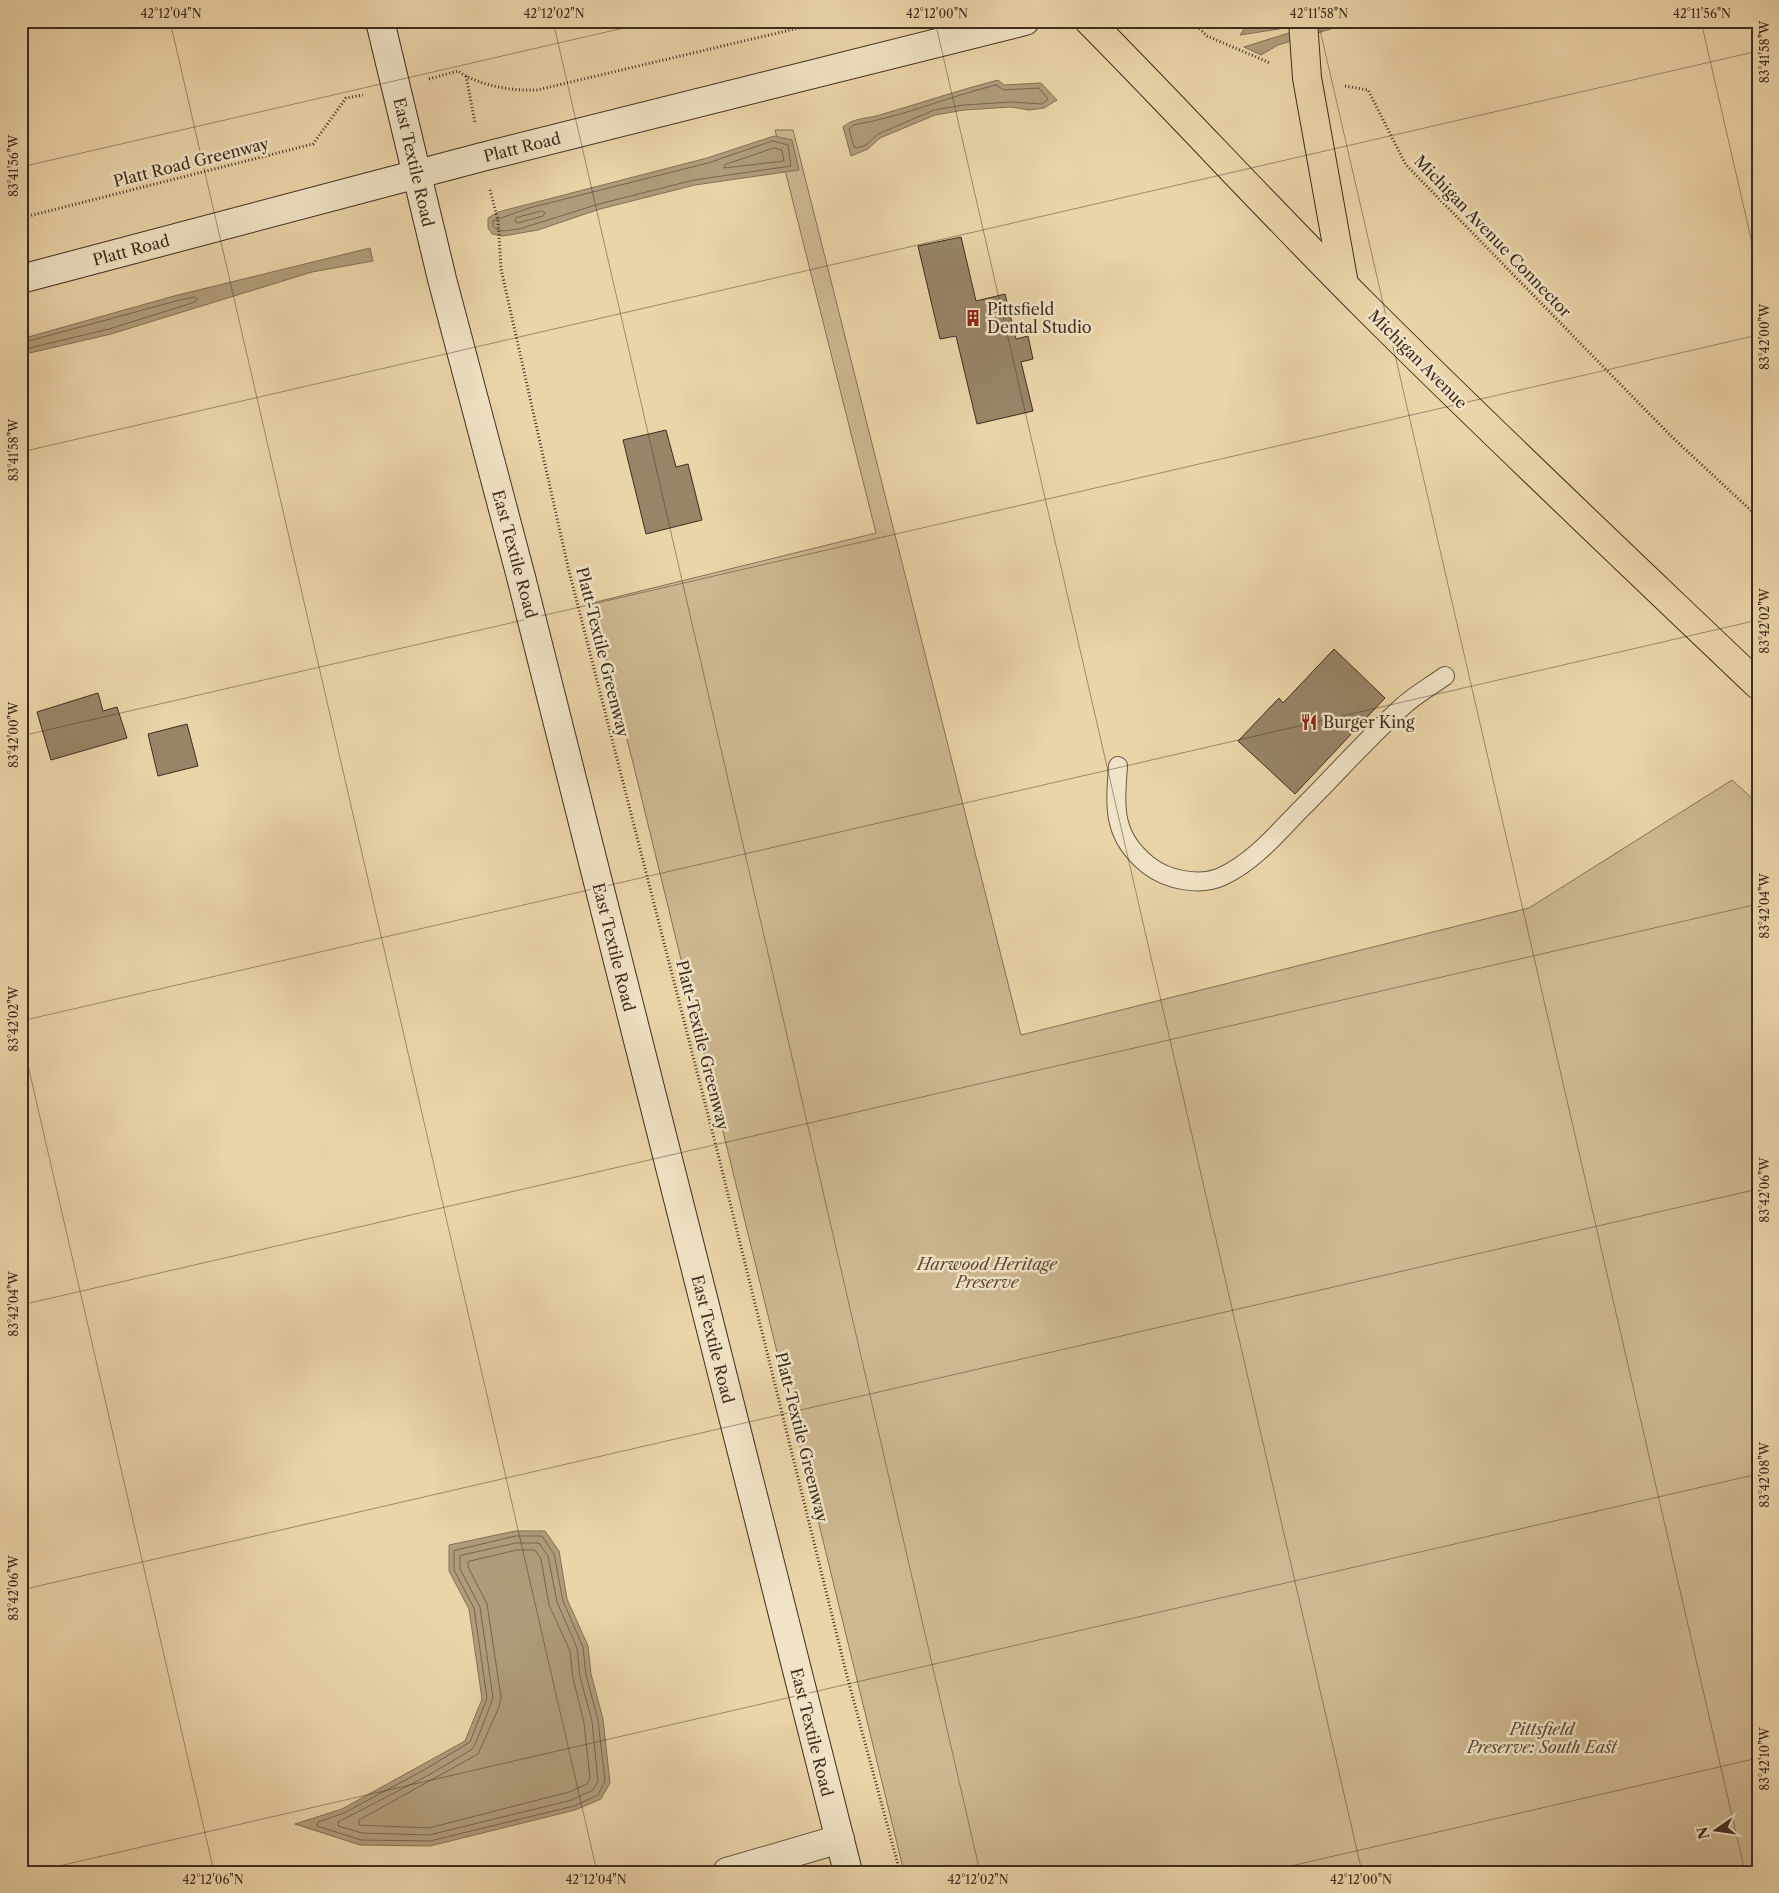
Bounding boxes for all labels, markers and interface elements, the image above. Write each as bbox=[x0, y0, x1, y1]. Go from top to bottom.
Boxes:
text: 42°12'04"N bbox=[140, 6, 202, 21]
text: 42°12'02"N bbox=[523, 6, 585, 21]
text: 42°12'00"N bbox=[906, 6, 968, 21]
text: 42°11'58"N bbox=[1290, 6, 1348, 21]
text: 42°11'56"N bbox=[1673, 6, 1731, 21]
text: 83°41'58"W bbox=[1757, 20, 1772, 83]
street label: East Textile Road bbox=[389, 95, 439, 229]
street label: Platt Road bbox=[481, 128, 563, 166]
street label: Platt Road Greenway bbox=[111, 133, 272, 191]
text: 83°41'56"W bbox=[6, 134, 21, 197]
street label: Michigan Avenue Connector bbox=[1410, 151, 1576, 321]
street label: Platt Road bbox=[90, 230, 172, 270]
place label: Pittsfield Dental Studio bbox=[987, 299, 1092, 337]
text: 83°42'00"W bbox=[1757, 303, 1772, 370]
street label: Michigan Avenue bbox=[1364, 305, 1472, 413]
building icon: Pittsfield Dental Studio bbox=[963, 308, 983, 328]
text: 83°41'58"W bbox=[6, 418, 21, 481]
street label: East Textile Road bbox=[488, 488, 542, 621]
street label: Platt-Textile Greenway bbox=[572, 565, 634, 740]
text: 83°42'02"W bbox=[1757, 587, 1772, 654]
text: 83°42'00"W bbox=[6, 701, 21, 768]
restaurant icon: Burger King bbox=[1299, 712, 1319, 732]
place label: Burger King bbox=[1323, 712, 1415, 732]
text: 83°42'04"W bbox=[1757, 872, 1772, 939]
street label: East Textile Road bbox=[588, 881, 640, 1014]
street label: Platt-Textile Greenway bbox=[672, 958, 734, 1133]
text: 83°42'02"W bbox=[6, 985, 21, 1052]
text: 83°42'06"W bbox=[1757, 1156, 1772, 1223]
park label: Harwood Heritage Preserve bbox=[915, 1254, 1058, 1292]
text: 83°42'04"W bbox=[6, 1270, 21, 1337]
street label: East Textile Road bbox=[687, 1273, 739, 1406]
street label: Platt-Textile Greenway bbox=[771, 1350, 833, 1525]
text: 83°42'08"W bbox=[1757, 1441, 1772, 1508]
text: 83°42'06"W bbox=[6, 1554, 21, 1621]
street label: East Textile Road bbox=[786, 1666, 838, 1799]
park label: Pittsfield Preserve: South East bbox=[1465, 1719, 1618, 1757]
text: 83°42'10"W bbox=[1757, 1726, 1772, 1791]
north arrow bbox=[1692, 1806, 1742, 1856]
text: N bbox=[1693, 1825, 1713, 1841]
text: 42°12'06"N bbox=[182, 1872, 244, 1887]
text: 42°12'04"N bbox=[565, 1872, 627, 1887]
text: 42°12'02"N bbox=[947, 1872, 1009, 1887]
text: 42°12'00"N bbox=[1330, 1872, 1392, 1887]

